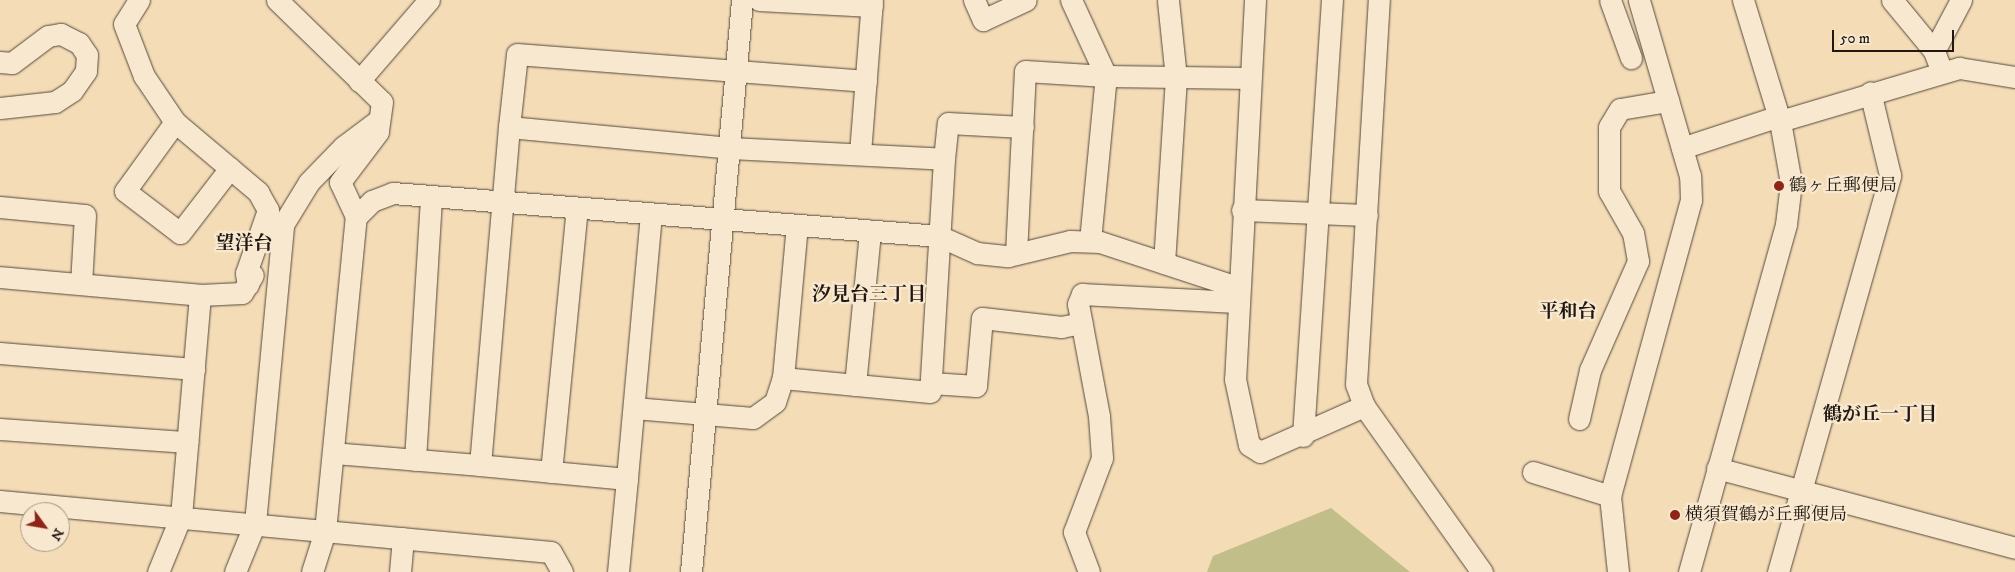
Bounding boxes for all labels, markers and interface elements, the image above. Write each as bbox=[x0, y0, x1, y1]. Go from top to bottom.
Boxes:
scale bar bbox=[1835, 20, 1958, 52]
text: 50 m bbox=[1840, 29, 1870, 48]
place label: 鶴ヶ丘郵便局 bbox=[1789, 175, 1897, 197]
marker: 鶴ヶ丘郵便局 bbox=[1773, 180, 1785, 192]
district label: 望洋台 bbox=[216, 233, 272, 255]
district label: 汐見台三丁目 bbox=[812, 284, 926, 306]
district label: 平和台 bbox=[1540, 301, 1596, 323]
district label: 鶴が丘一丁目 bbox=[1823, 404, 1937, 426]
north arrow bbox=[20, 502, 70, 552]
place label: 横須賀鶴が丘郵便局 bbox=[1685, 504, 1847, 526]
marker: 横須賀鶴が丘郵便局 bbox=[1669, 509, 1681, 521]
text: N bbox=[46, 525, 68, 544]

